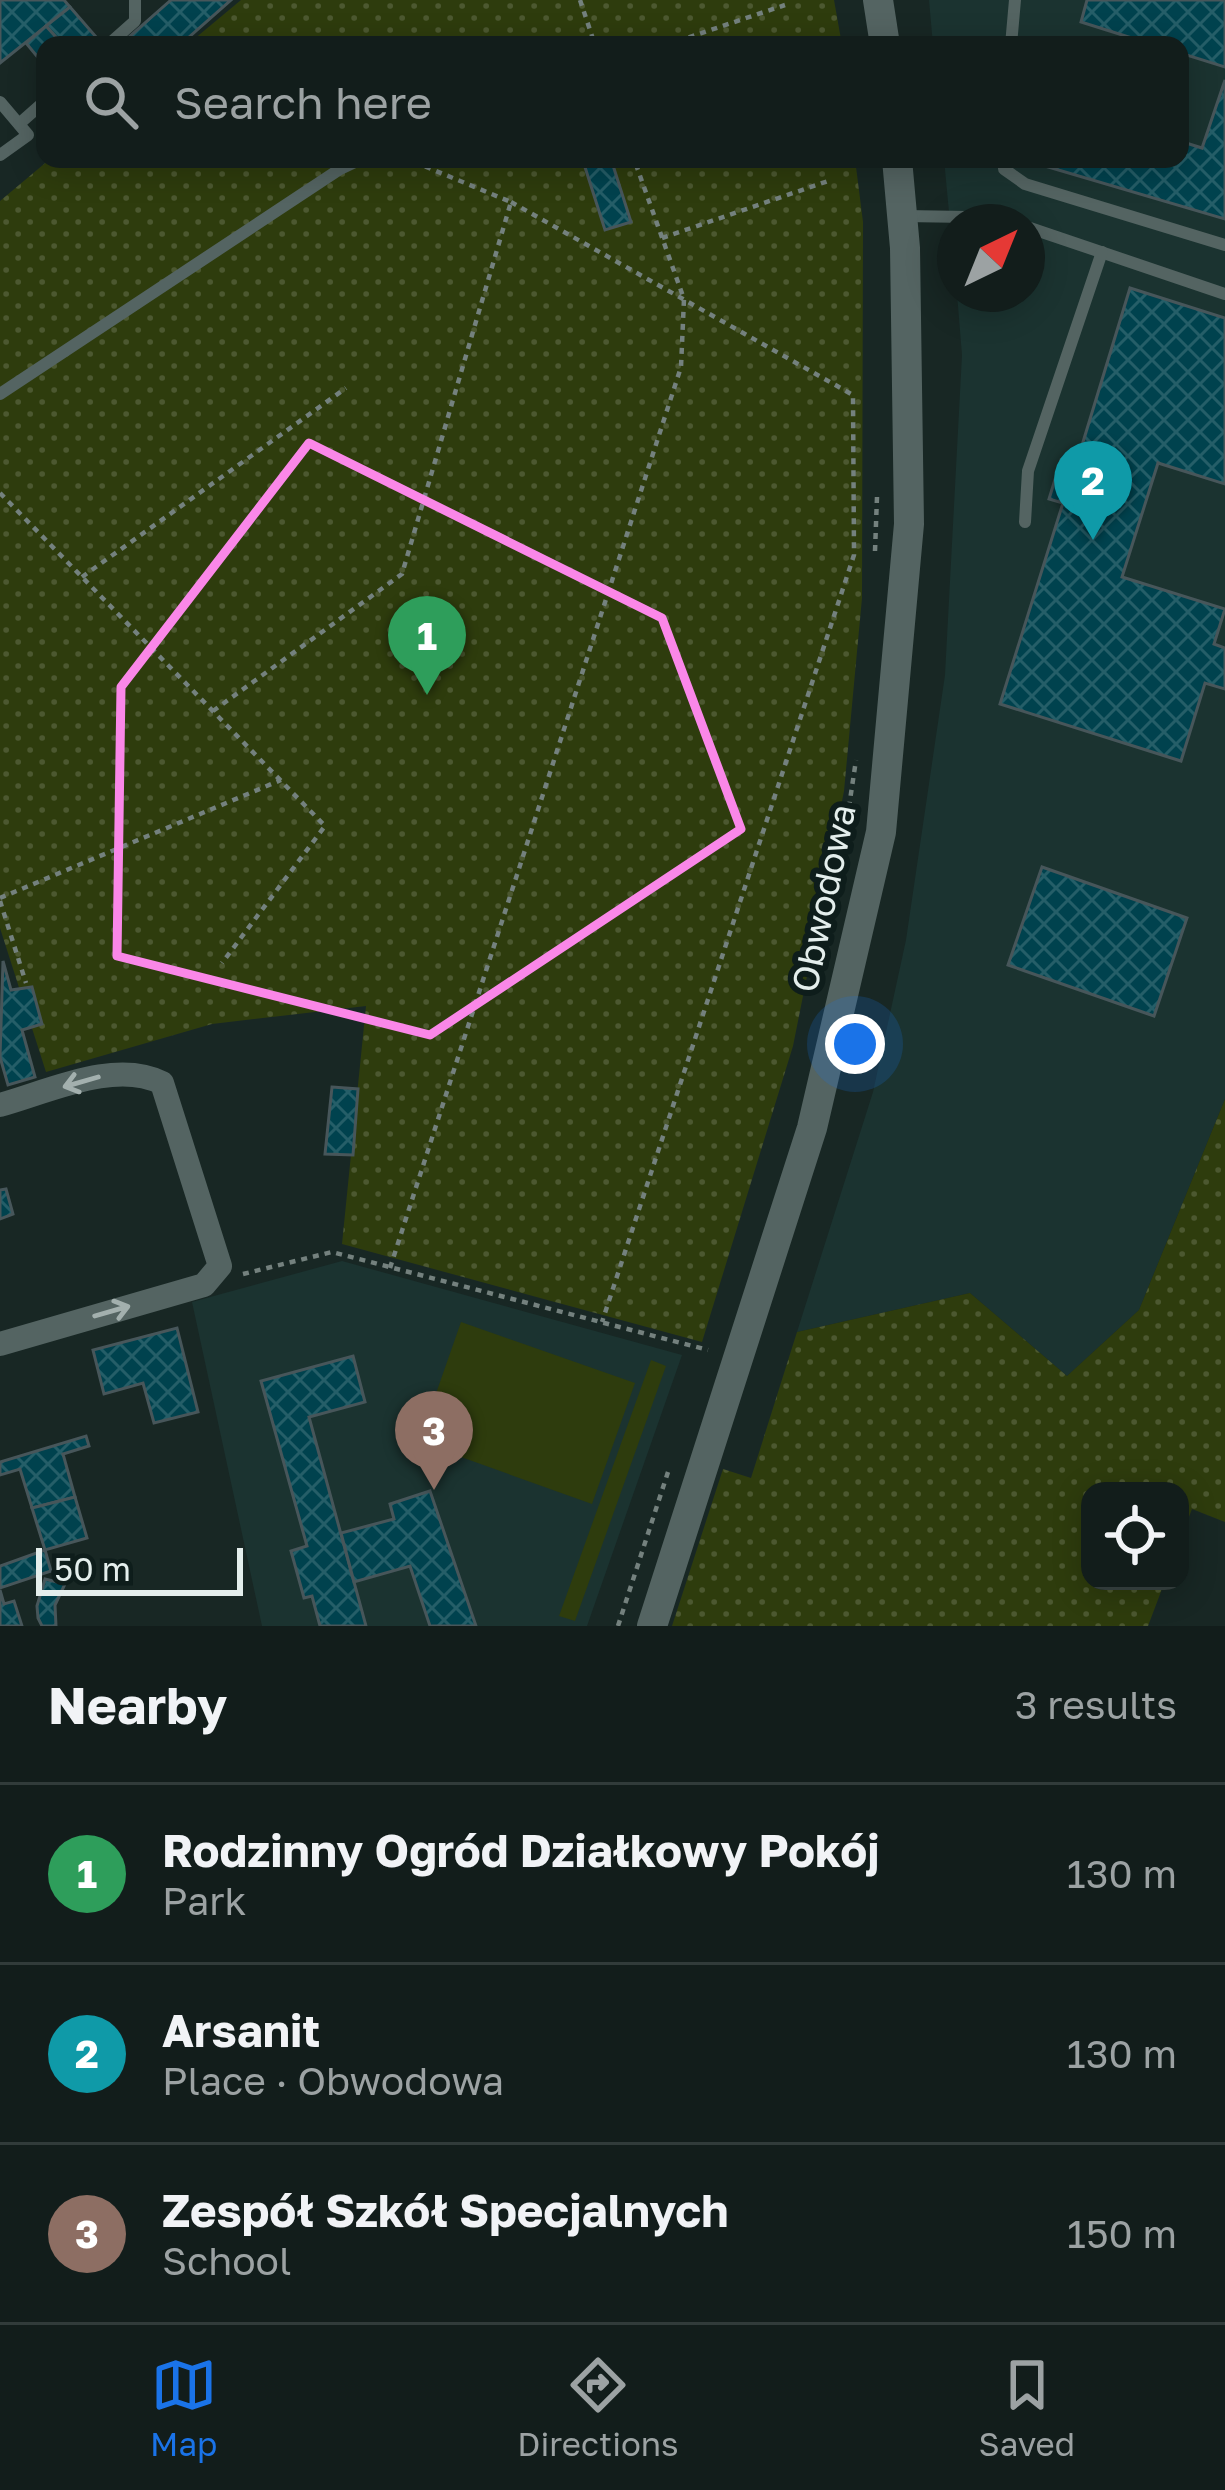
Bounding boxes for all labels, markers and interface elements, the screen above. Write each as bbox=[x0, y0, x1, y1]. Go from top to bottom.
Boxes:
search box bbox=[36, 36, 1189, 168]
icon: search bbox=[78, 69, 144, 135]
text: Search here bbox=[174, 75, 432, 129]
north arrow bbox=[937, 204, 1045, 312]
pin: 2 bbox=[1054, 441, 1132, 540]
pin: 1 bbox=[388, 596, 466, 695]
street label: Obwodowa bbox=[782, 800, 864, 996]
your location bbox=[825, 1014, 885, 1074]
one-way arrow bbox=[63, 1073, 101, 1095]
one-way arrow bbox=[93, 1299, 131, 1321]
pin: 3 bbox=[395, 1391, 473, 1490]
map controls bbox=[1081, 1482, 1189, 1590]
button: locate bbox=[1081, 1482, 1189, 1590]
scale bar bbox=[36, 1542, 243, 1595]
text: 50 m bbox=[54, 1549, 131, 1588]
text: Nearby bbox=[48, 1674, 227, 1735]
text: 3 results bbox=[1015, 1681, 1177, 1728]
text: Rodzinny Ogród Działkowy Pokój bbox=[162, 1823, 880, 1877]
text: 1 bbox=[77, 1850, 97, 1897]
text: 130 m bbox=[1067, 1850, 1177, 1897]
text: Park bbox=[162, 1877, 246, 1924]
text: Arsanit bbox=[162, 2003, 320, 2057]
text: 2 bbox=[75, 2030, 99, 2077]
text: 130 m bbox=[1067, 2030, 1177, 2077]
text: Place · Obwodowa bbox=[162, 2057, 504, 2104]
text: Zespół Szkół Specjalnych bbox=[162, 2183, 728, 2237]
text: 3 bbox=[75, 2210, 99, 2257]
text: 150 m bbox=[1067, 2210, 1177, 2257]
text: School bbox=[162, 2237, 291, 2284]
tab: Map bbox=[150, 2352, 217, 2463]
tab: Directions bbox=[517, 2352, 679, 2463]
tab: Saved bbox=[979, 2352, 1075, 2463]

